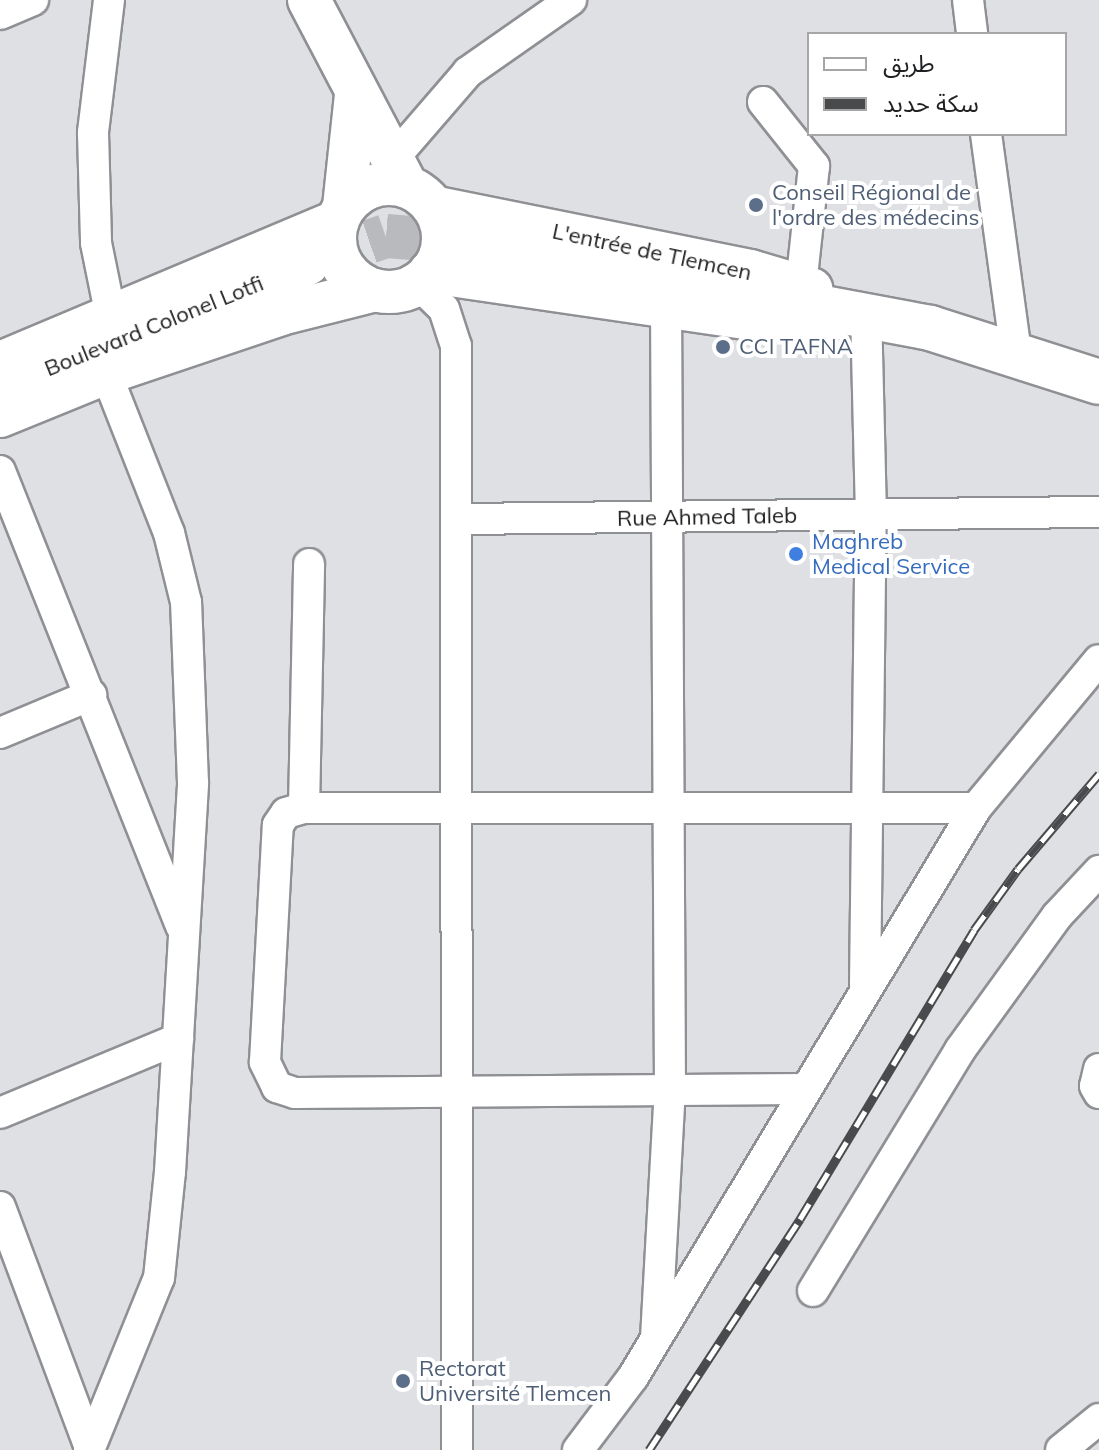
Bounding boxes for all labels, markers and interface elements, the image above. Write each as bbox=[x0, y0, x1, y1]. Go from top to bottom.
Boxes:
legend bbox=[807, 32, 1067, 136]
text: طريق bbox=[883, 48, 935, 78]
text: سكة حديد bbox=[883, 88, 979, 118]
place label: Conseil Régional de l'ordre des médecins bbox=[772, 179, 979, 230]
marker: Conseil Régional de l'ordre des médecins bbox=[747, 196, 765, 214]
street label: L'entrée de Tlemcen bbox=[550, 218, 754, 286]
street label: Boulevard Colonel Lotfi bbox=[41, 270, 267, 382]
place label: CCI TAFNA bbox=[739, 334, 853, 360]
marker: CCI TAFNA bbox=[714, 338, 732, 356]
street label: Rue Ahmed Taleb bbox=[617, 502, 797, 532]
place label: Maghreb Medical Service bbox=[812, 528, 970, 580]
marker: Maghreb Medical Service bbox=[787, 545, 805, 563]
place label: Rectorat Université Tlemcen bbox=[419, 1355, 611, 1406]
marker: Rectorat Université Tlemcen bbox=[394, 1372, 412, 1390]

